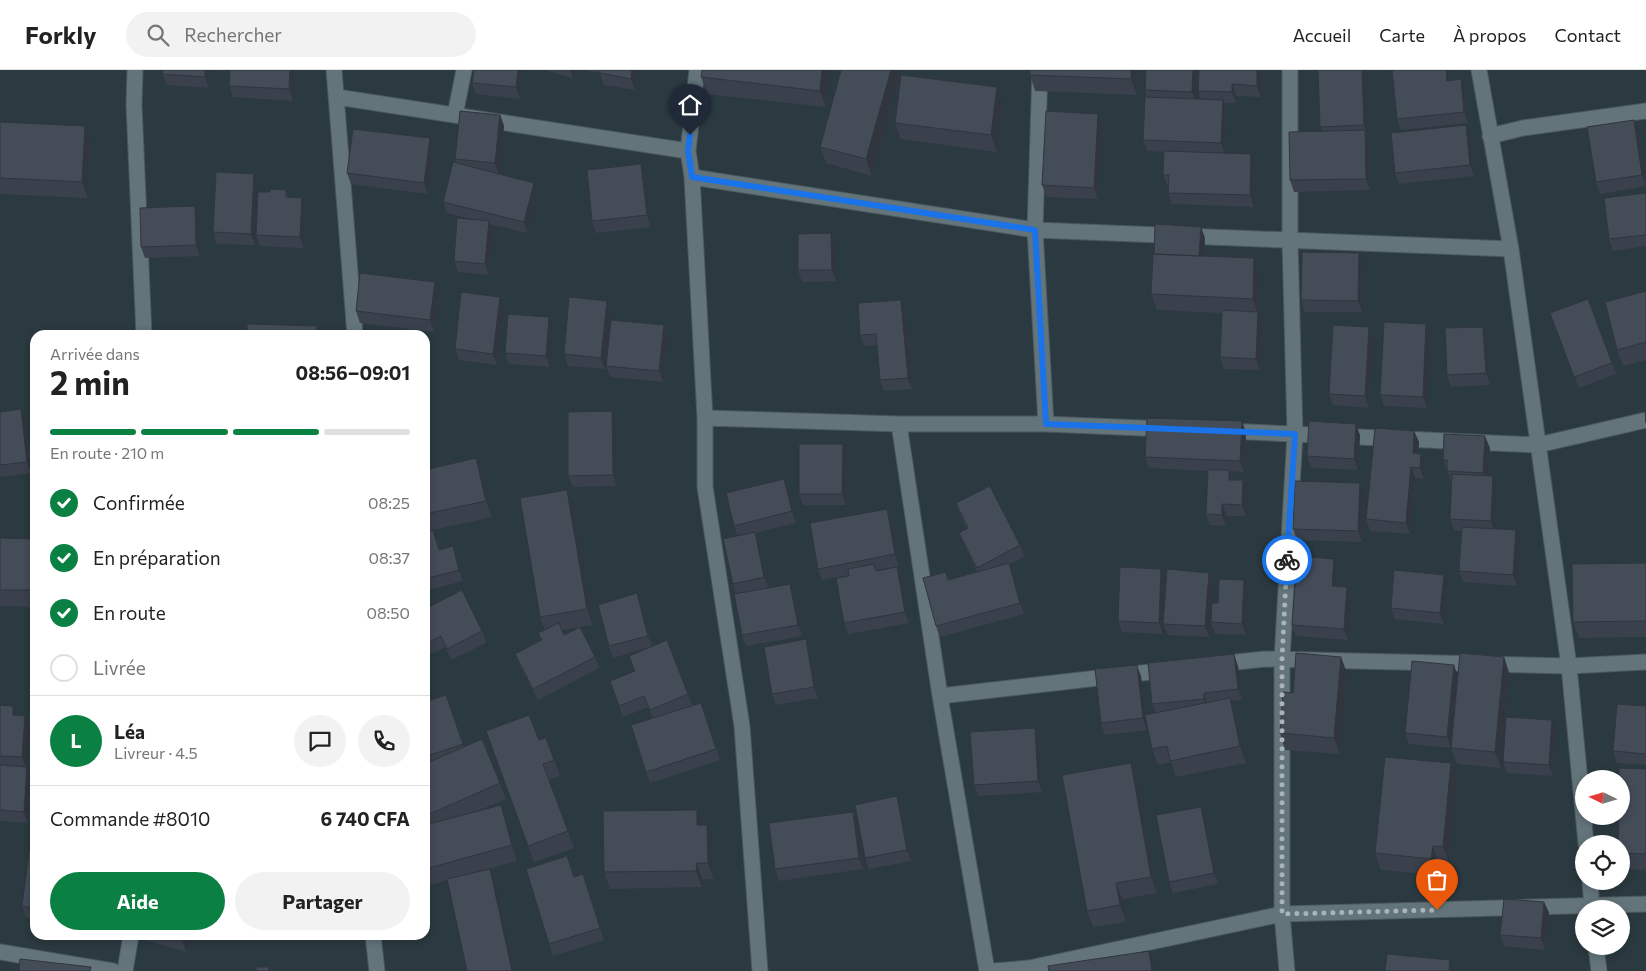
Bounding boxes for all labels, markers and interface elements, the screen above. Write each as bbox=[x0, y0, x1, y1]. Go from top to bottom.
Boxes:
search box bbox=[126, 12, 476, 57]
text: Forkly bbox=[25, 20, 96, 49]
icon: search bbox=[144, 21, 172, 49]
text: Rechercher bbox=[184, 23, 282, 46]
text: Accueil bbox=[1293, 24, 1351, 46]
text: Carte bbox=[1379, 24, 1425, 46]
text: À propos bbox=[1453, 24, 1527, 46]
text: Contact bbox=[1555, 24, 1621, 46]
pin bbox=[669, 84, 711, 135]
icon: home bbox=[676, 91, 704, 119]
text: Arrivée dans bbox=[50, 344, 140, 363]
text: 08:56–09:01 bbox=[296, 361, 410, 384]
text: 2 min bbox=[50, 362, 130, 402]
text: En route · 210 m bbox=[50, 443, 164, 462]
icon: check bbox=[50, 489, 78, 517]
text: Confirmée bbox=[93, 491, 185, 514]
text: 08:25 bbox=[368, 493, 410, 512]
courier bbox=[1262, 535, 1312, 585]
icon: check bbox=[50, 544, 78, 572]
text: En préparation bbox=[93, 546, 221, 569]
icon: bike bbox=[1273, 546, 1301, 574]
text: 08:37 bbox=[369, 548, 410, 567]
icon: check bbox=[50, 599, 78, 627]
text: En route bbox=[93, 601, 166, 624]
text: 08:50 bbox=[366, 603, 410, 622]
text: Livrée bbox=[93, 656, 146, 679]
button: chat bbox=[294, 715, 346, 767]
button: phone bbox=[358, 715, 410, 767]
text: Léa bbox=[114, 720, 145, 743]
text: L bbox=[70, 729, 82, 752]
text: Livreur · 4.5 bbox=[114, 743, 198, 762]
north arrow bbox=[1575, 770, 1630, 825]
map controls bbox=[1575, 770, 1630, 955]
text: Commande #8010 bbox=[50, 807, 210, 830]
text: 6 740 CFA bbox=[321, 807, 410, 830]
button: locate bbox=[1575, 835, 1630, 890]
pin bbox=[1416, 859, 1458, 910]
icon: bag bbox=[1423, 866, 1451, 894]
button: Aide bbox=[50, 872, 225, 930]
button: Partager bbox=[235, 872, 410, 930]
button: layers bbox=[1575, 900, 1630, 955]

